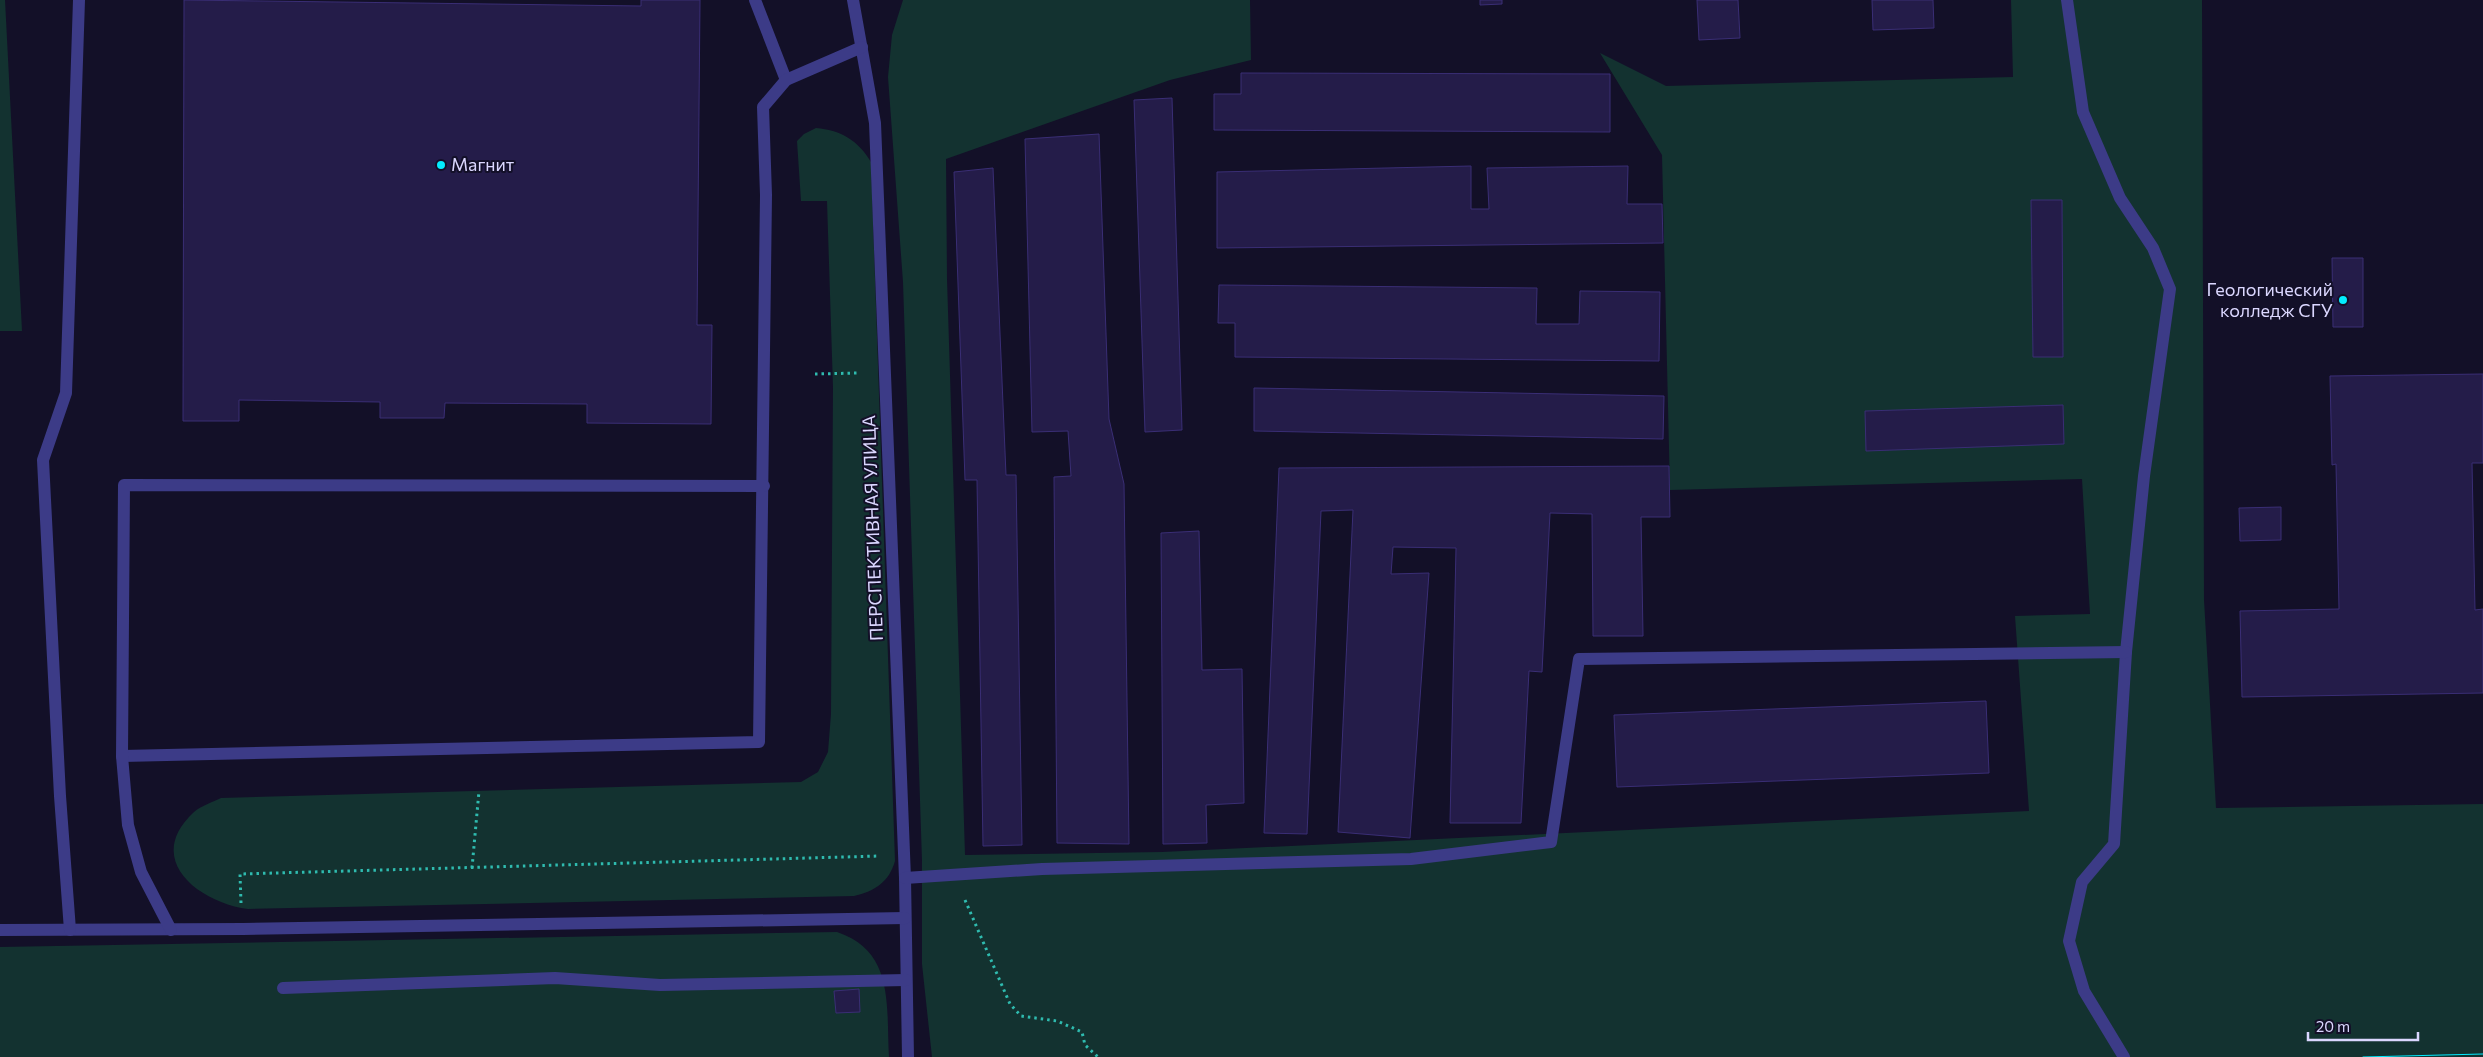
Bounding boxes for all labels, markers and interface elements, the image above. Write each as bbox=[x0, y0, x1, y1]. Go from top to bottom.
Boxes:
place label: Магнит bbox=[451, 153, 515, 175]
marker: Магнит bbox=[435, 159, 447, 171]
place label: Геологический колледж СГУ bbox=[2206, 278, 2333, 321]
marker: Геологический колледж СГУ bbox=[2337, 294, 2349, 306]
street label: ПЕРСПЕКТИВНАЯ УЛИЦА bbox=[857, 415, 887, 641]
scale bar bbox=[2308, 1010, 2418, 1042]
text: 20 m bbox=[2316, 1017, 2350, 1035]

